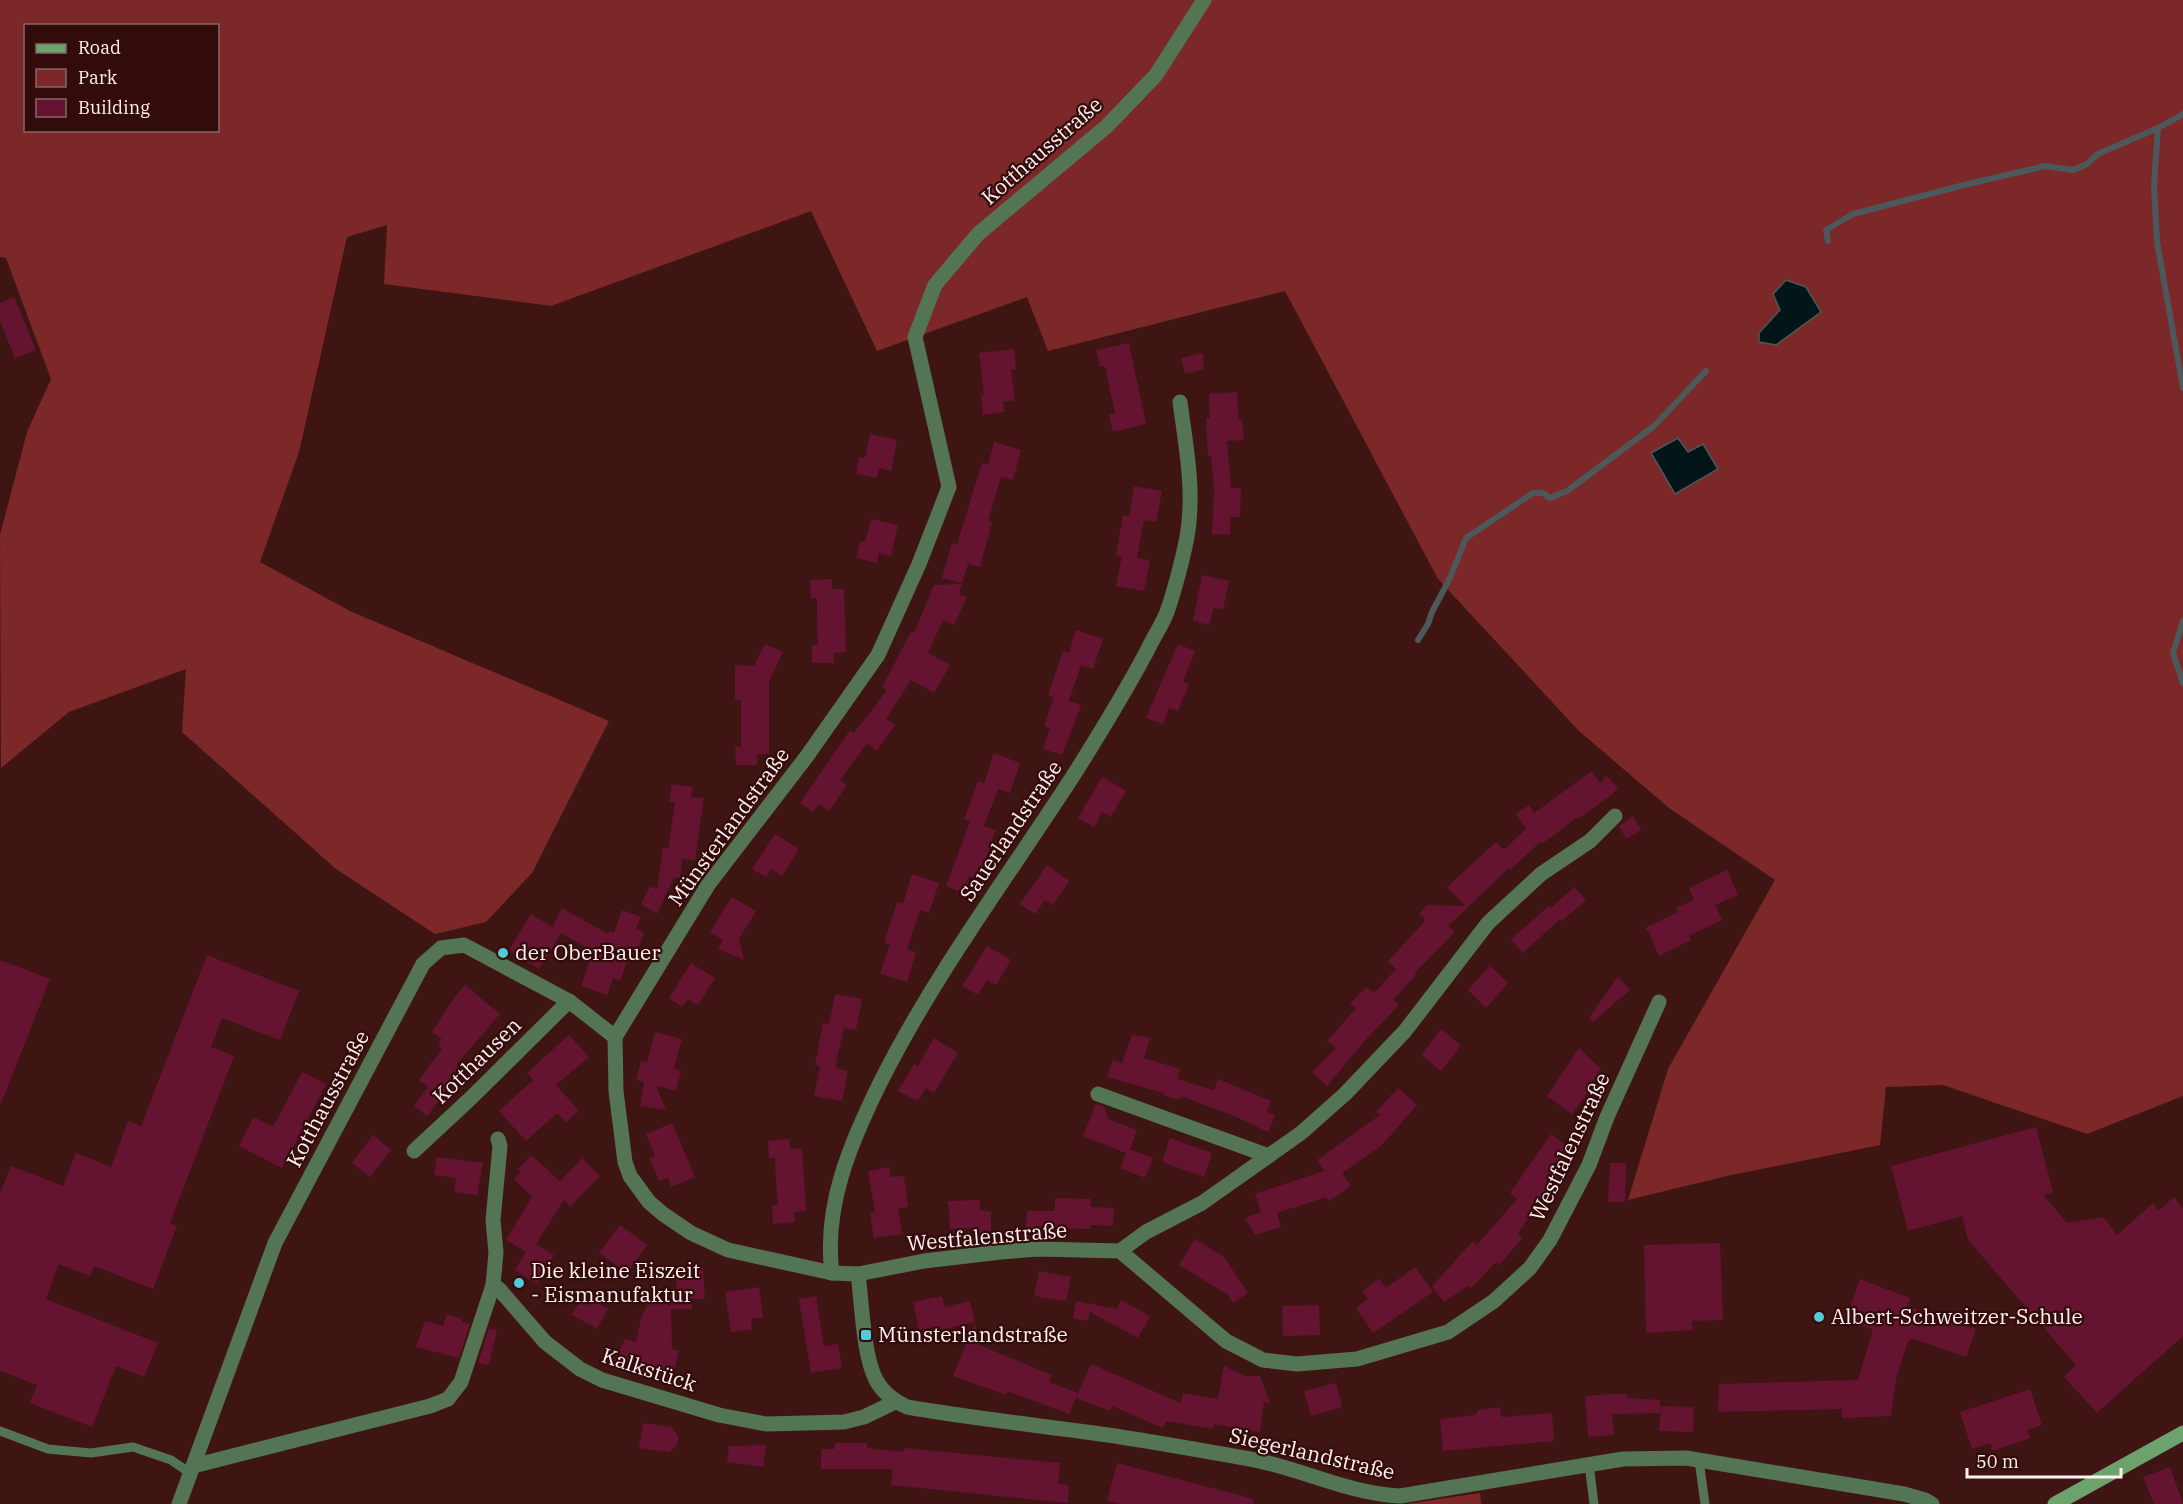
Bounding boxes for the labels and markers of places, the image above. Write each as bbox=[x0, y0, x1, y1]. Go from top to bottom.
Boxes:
place label: der OberBauer bbox=[515, 938, 661, 966]
marker: der OberBauer bbox=[496, 946, 510, 960]
place label: Die kleine Eiszeit - Eismanufaktur bbox=[531, 1256, 700, 1308]
marker: Die kleine Eiszeit - Eismanufaktur bbox=[512, 1276, 526, 1290]
place label: Albert-Schweitzer-Schule bbox=[1831, 1302, 2083, 1330]
marker: Albert-Schweitzer-Schule bbox=[1812, 1310, 1826, 1324]
place label: Münsterlandstraße bbox=[878, 1320, 1068, 1348]
marker: Münsterlandstraße bbox=[859, 1328, 873, 1342]

